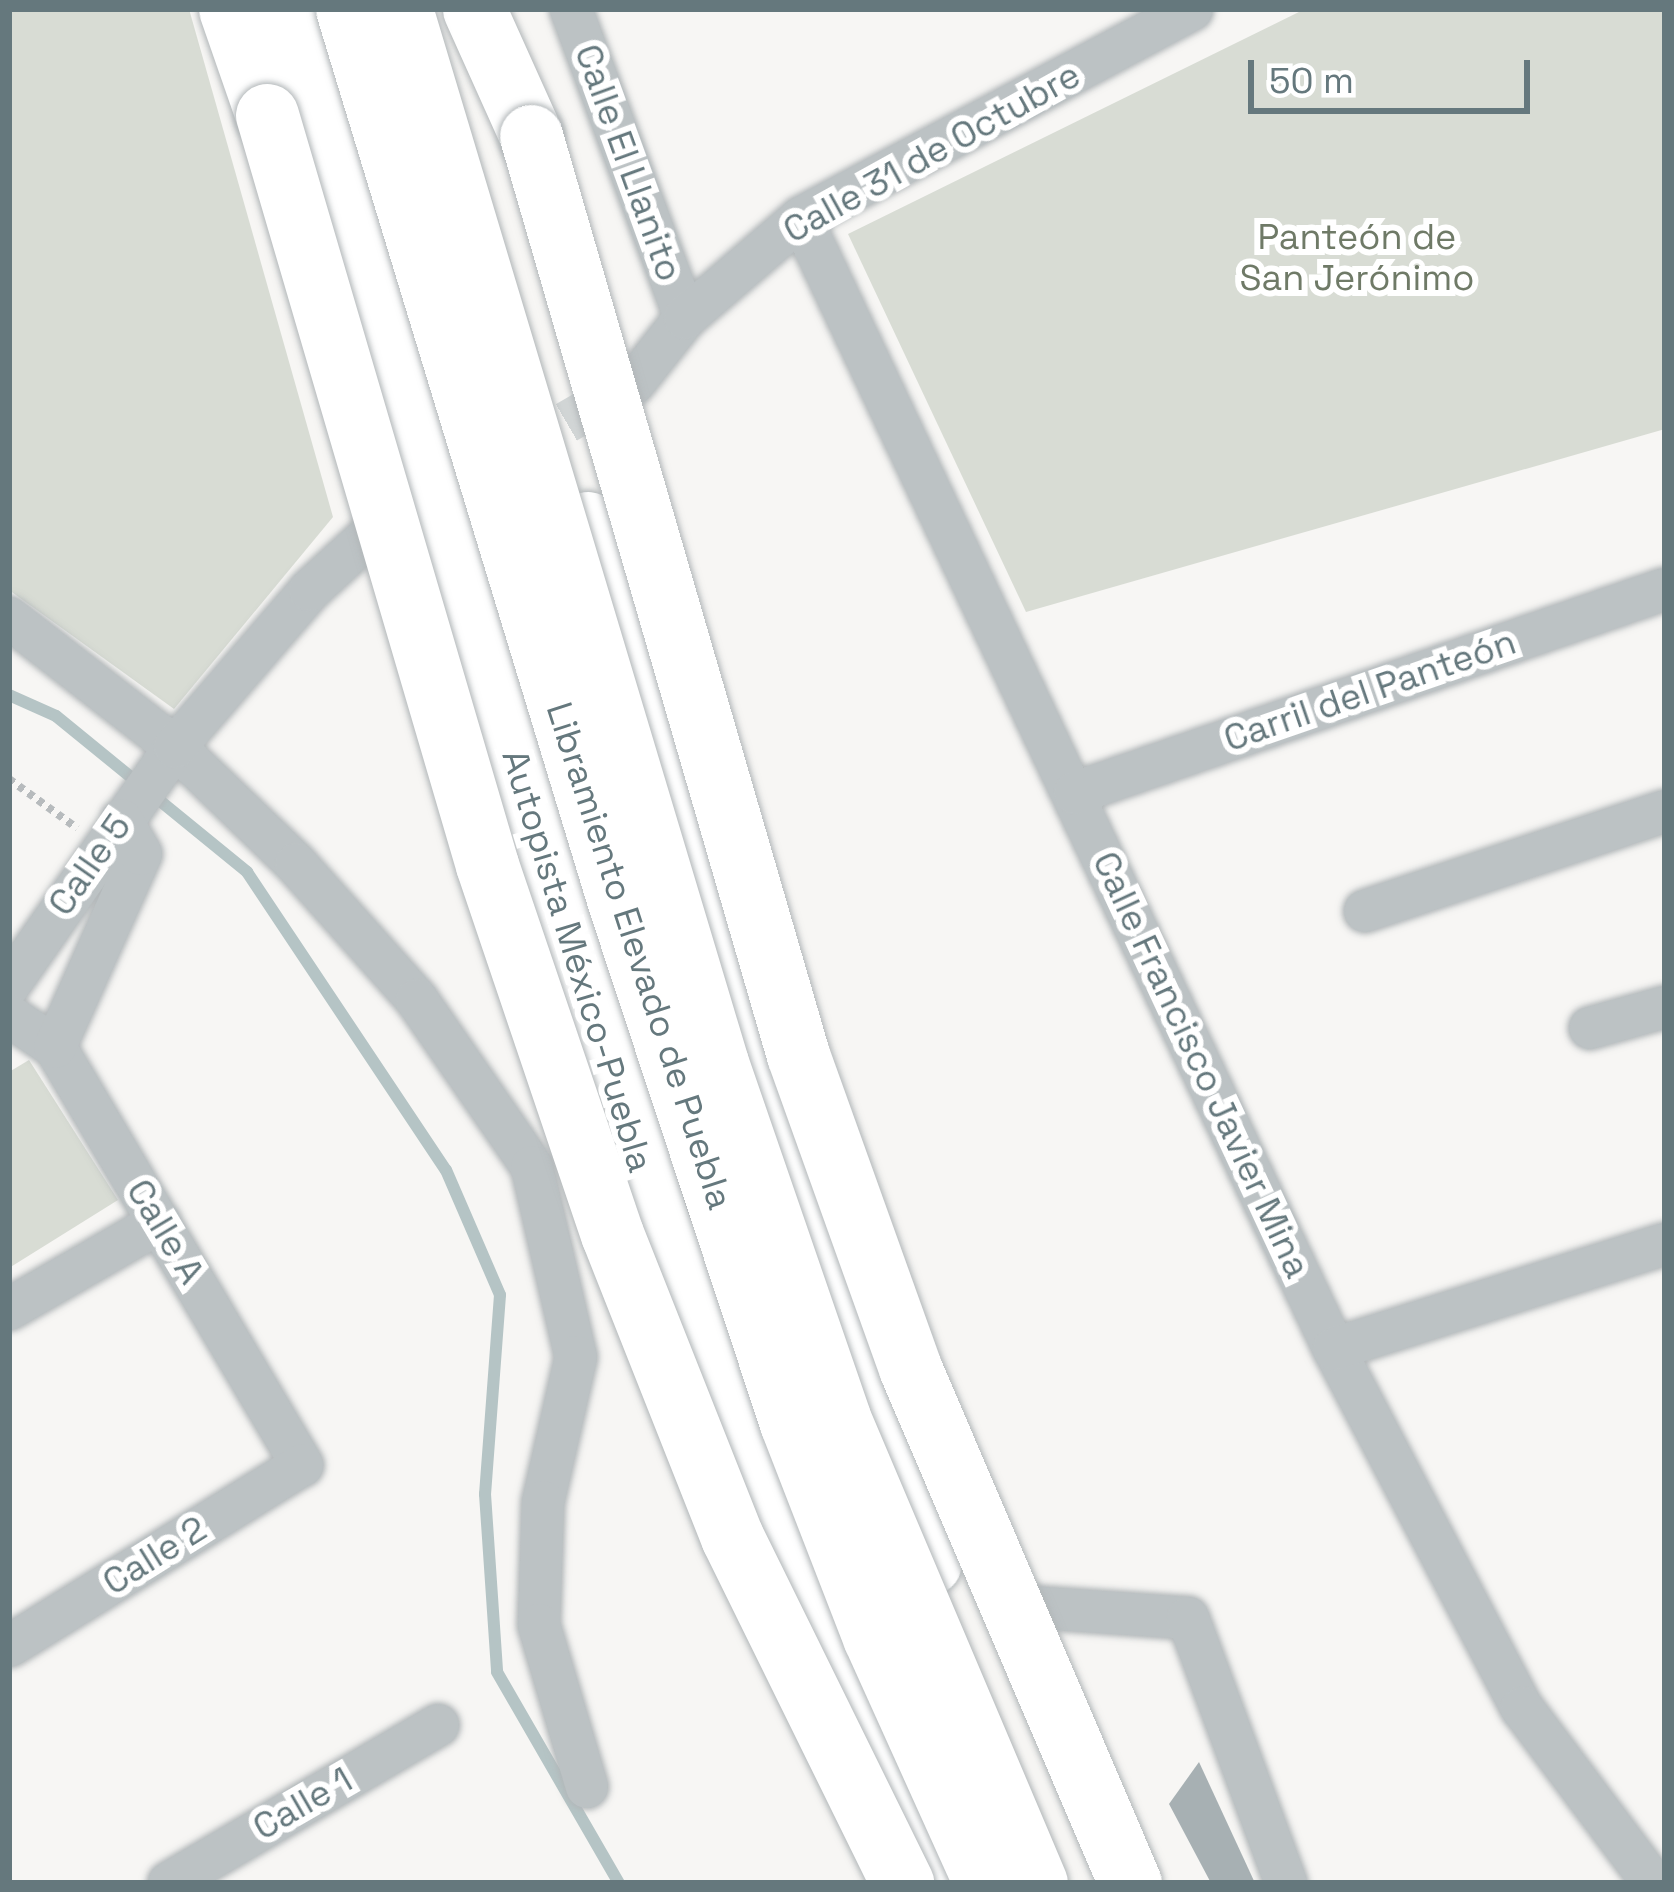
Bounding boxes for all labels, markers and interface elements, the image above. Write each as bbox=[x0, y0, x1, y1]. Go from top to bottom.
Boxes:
scale bar bbox=[1254, 36, 1536, 110]
street label: Calle El Llanito bbox=[565, 39, 691, 287]
street label: Calle 31 de Octubre bbox=[776, 54, 1088, 252]
text: 50 m bbox=[1269, 58, 1354, 104]
park label: Panteón de San Jerónimo bbox=[1239, 215, 1475, 300]
street label: Carril del Panteón bbox=[1219, 621, 1521, 761]
street label: Libramiento Elevado de Puebla bbox=[537, 697, 741, 1215]
street label: Autopista México-Puebla bbox=[492, 745, 662, 1177]
street label: Calle 5 bbox=[40, 806, 140, 924]
street label: Calle Francisco Javier Mina bbox=[1083, 845, 1319, 1285]
street label: Calle A bbox=[117, 1172, 213, 1292]
street label: Calle 2 bbox=[95, 1508, 215, 1604]
street label: Calle 1 bbox=[246, 1759, 360, 1849]

